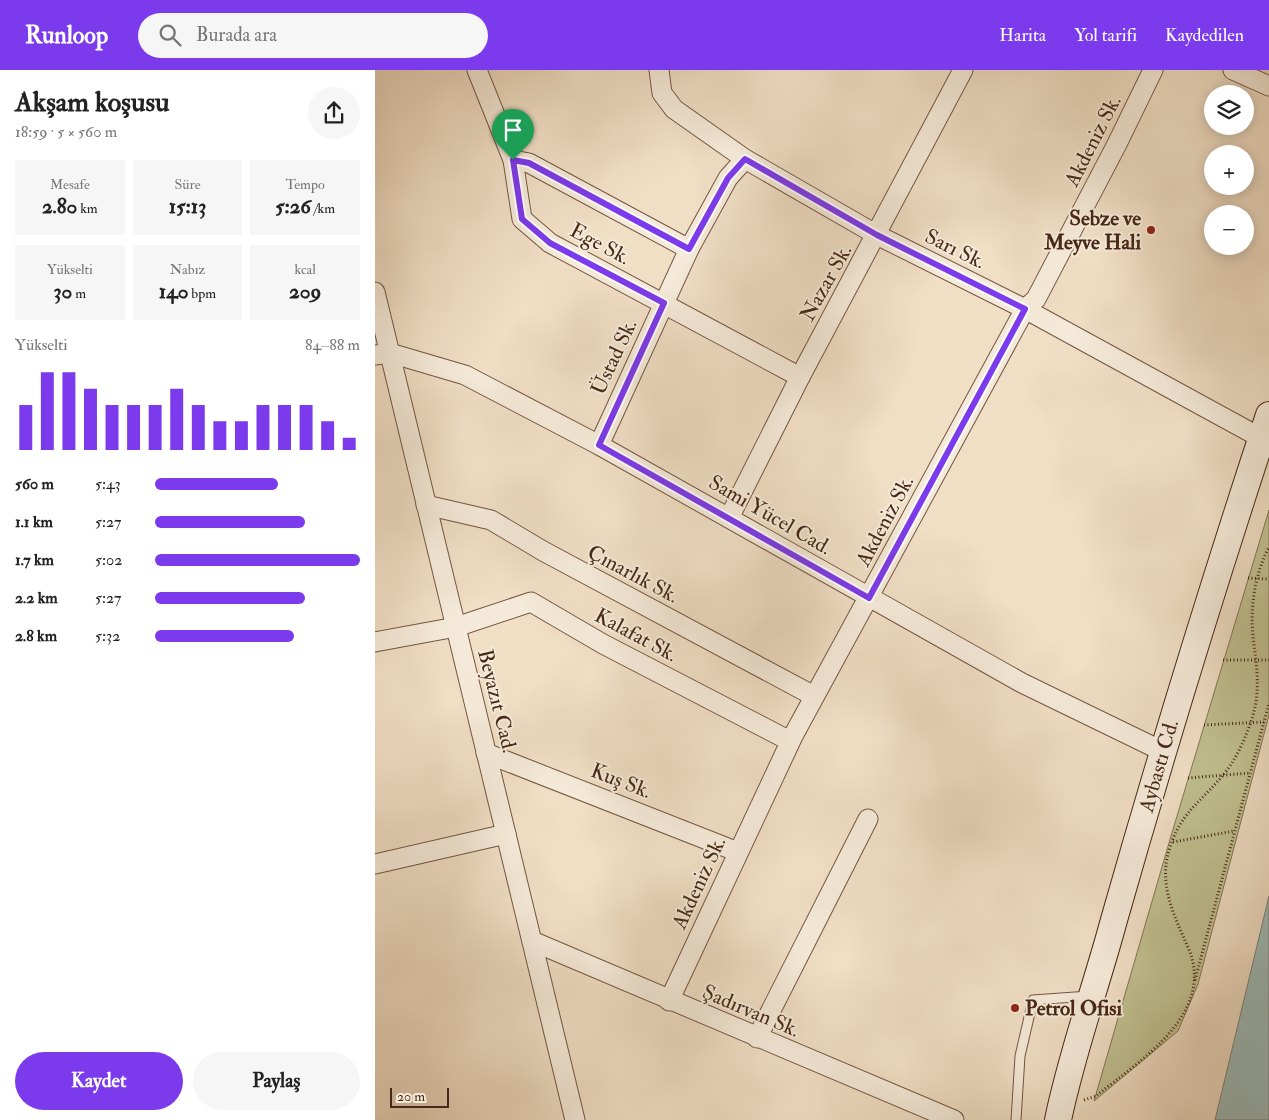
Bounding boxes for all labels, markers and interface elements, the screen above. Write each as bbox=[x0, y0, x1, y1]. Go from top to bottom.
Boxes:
search box bbox=[138, 13, 488, 58]
text: Runloop bbox=[25, 20, 108, 51]
icon: search bbox=[156, 21, 184, 49]
text: Burada ara bbox=[196, 23, 277, 47]
text: Harita bbox=[999, 24, 1046, 47]
text: Yol tarifi bbox=[1074, 24, 1137, 47]
text: Kaydedilen bbox=[1165, 24, 1244, 47]
text: Akşam koşusu bbox=[15, 85, 169, 120]
map controls bbox=[1204, 85, 1254, 255]
button: layers bbox=[1204, 85, 1254, 135]
button: share bbox=[308, 87, 360, 139]
street label: Akdeniz Sk. bbox=[1058, 91, 1127, 192]
pin bbox=[492, 109, 534, 160]
icon: arrive bbox=[499, 116, 527, 144]
text: 18:59 · 5 × 560 m bbox=[15, 122, 117, 142]
button: + bbox=[1204, 145, 1254, 195]
text: Mesafe bbox=[50, 176, 90, 193]
text: Süre bbox=[174, 176, 200, 193]
text: Tempo bbox=[286, 176, 325, 193]
text: 2.80 bbox=[42, 193, 77, 220]
text: 15:13 bbox=[169, 193, 206, 220]
text: 5:26 bbox=[275, 193, 311, 220]
text: km bbox=[77, 200, 98, 217]
text: /km bbox=[311, 200, 335, 217]
place label: Sebze ve Meyve Hali bbox=[1043, 205, 1141, 256]
button: − bbox=[1204, 205, 1254, 255]
street label: Ege Sk. bbox=[565, 217, 635, 271]
street label: Sarı Sk. bbox=[920, 223, 990, 275]
marker: Sebze ve Meyve Hali bbox=[1145, 224, 1157, 236]
street label: Nazar Sk. bbox=[794, 240, 858, 326]
text: Yükselti bbox=[47, 261, 93, 278]
text: Nabız bbox=[170, 261, 205, 278]
text: kcal bbox=[294, 261, 316, 278]
text: 30 bbox=[54, 278, 72, 305]
text: 140 bbox=[159, 278, 188, 305]
text: 209 bbox=[289, 278, 321, 305]
text: m bbox=[72, 285, 86, 302]
text: bpm bbox=[188, 285, 216, 302]
street label: Üstad Sk. bbox=[585, 315, 643, 399]
text: Yükselti bbox=[15, 335, 67, 355]
text: 84–88 m bbox=[305, 335, 360, 355]
street label: Sami Yücel Cad. bbox=[704, 469, 836, 561]
street label: Akdeniz Sk. bbox=[849, 471, 920, 572]
text: 560 m bbox=[15, 474, 54, 494]
text: 5:43 bbox=[95, 474, 121, 494]
text: 1.1 km bbox=[15, 512, 53, 532]
text: 5:27 bbox=[95, 512, 121, 532]
street label: Çınarlık Sk. bbox=[583, 539, 683, 609]
text: 1.7 km bbox=[15, 550, 54, 570]
text: 5:02 bbox=[95, 550, 122, 570]
text: 2.2 km bbox=[15, 588, 58, 608]
text: 5:27 bbox=[95, 588, 121, 608]
street label: Kalafat Sk. bbox=[590, 602, 682, 668]
text: 2.8 km bbox=[15, 626, 57, 646]
text: 5:32 bbox=[95, 626, 120, 646]
street label: Beyazıt Cad. bbox=[471, 646, 523, 756]
street label: Aybastı Cd. bbox=[1133, 717, 1185, 816]
street label: Kuş Sk. bbox=[587, 757, 655, 805]
street label: Akdeniz Sk. bbox=[665, 832, 732, 934]
street label: Şadırvan Sk. bbox=[698, 978, 804, 1044]
place label: Petrol Ofisi bbox=[1025, 995, 1123, 1022]
marker: Petrol Ofisi bbox=[1009, 1002, 1021, 1014]
button: Kaydet bbox=[15, 1052, 183, 1110]
button: Paylaş bbox=[193, 1052, 360, 1110]
scale bar bbox=[390, 1085, 449, 1108]
text: 20 m bbox=[397, 1088, 425, 1105]

